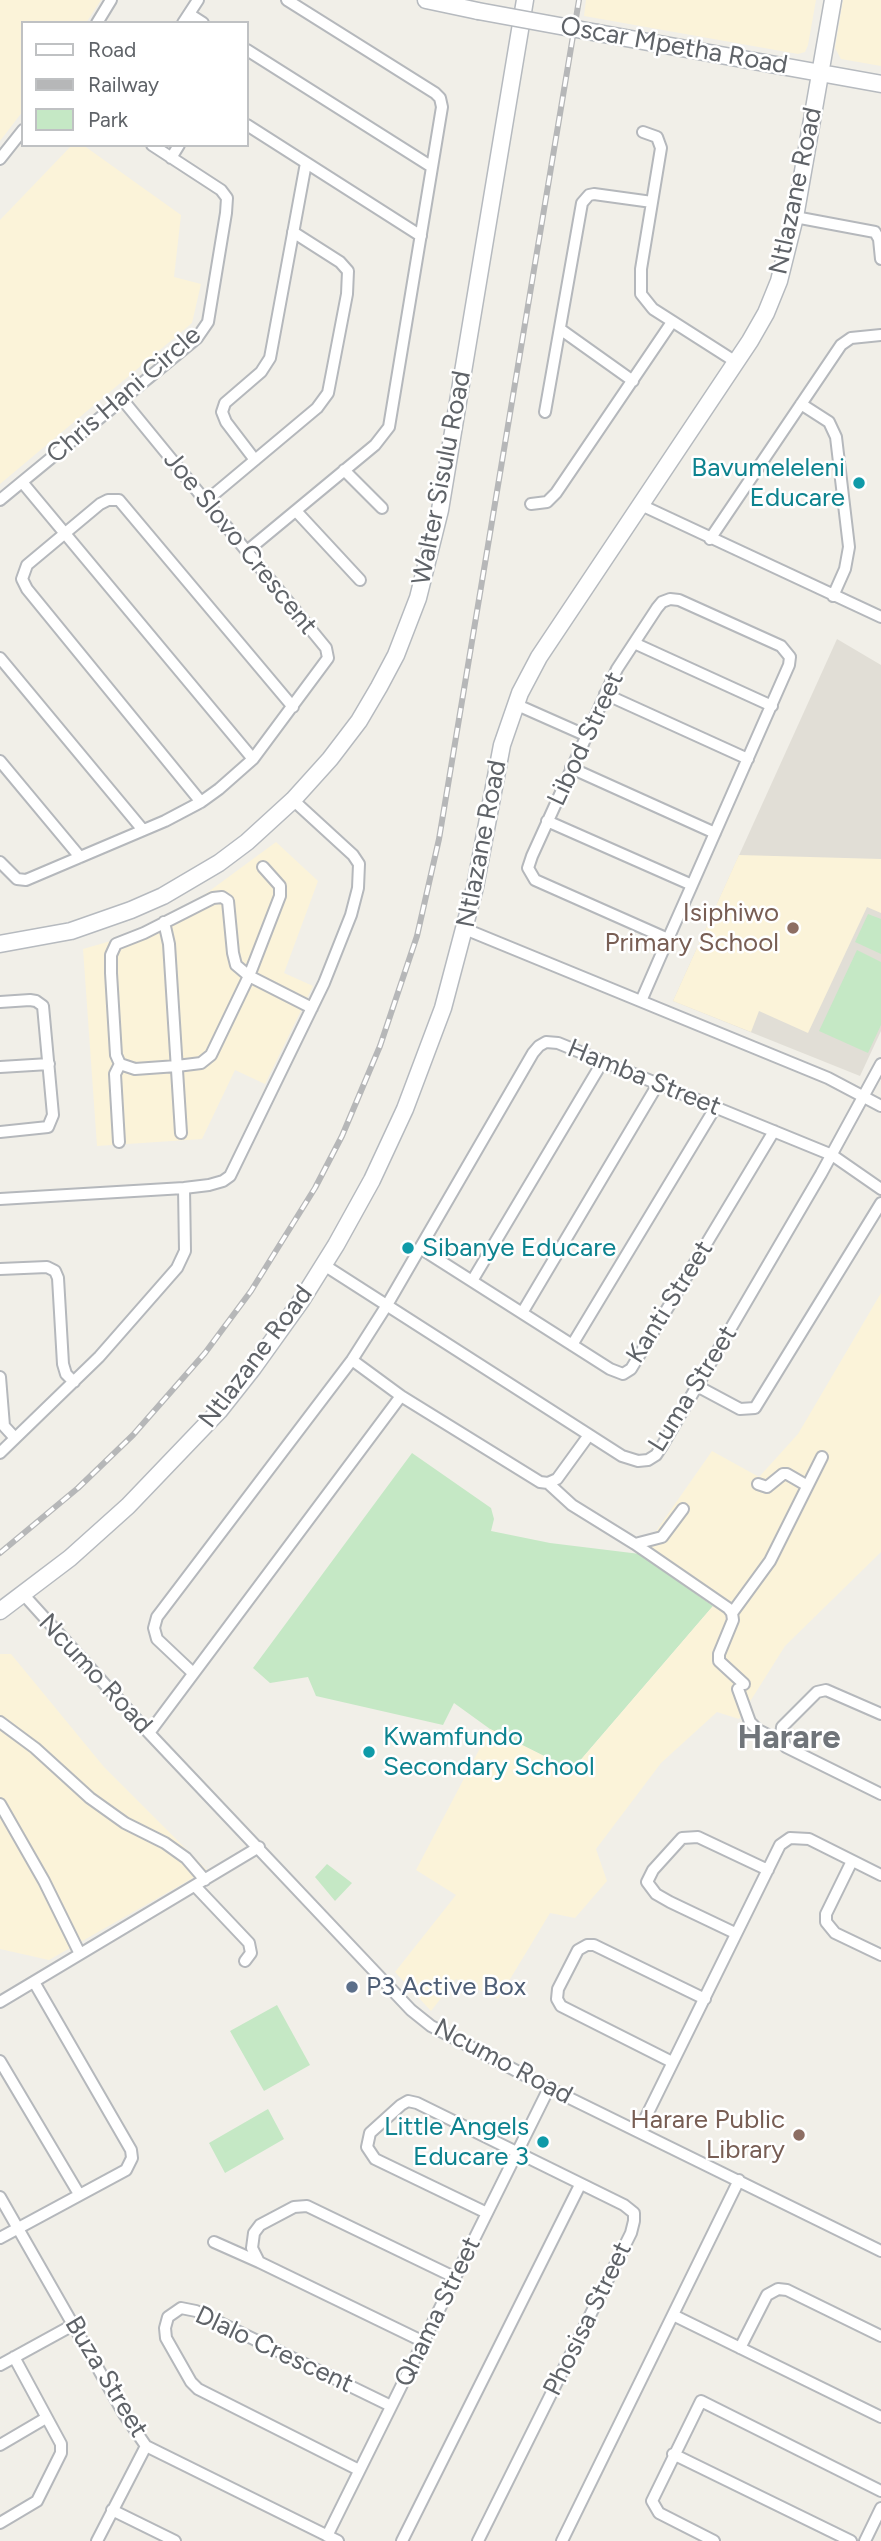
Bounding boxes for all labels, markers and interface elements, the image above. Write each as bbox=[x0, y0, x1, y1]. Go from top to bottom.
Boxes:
street label: Oscar Mpetha Road bbox=[558, 11, 790, 81]
legend bbox=[21, 21, 248, 147]
text: Road bbox=[88, 37, 136, 62]
text: Railway bbox=[88, 72, 159, 97]
street label: Ntlazane Road bbox=[763, 105, 829, 277]
text: Park bbox=[88, 107, 128, 132]
street label: Chris Hani Circle bbox=[41, 320, 207, 470]
street label: Walter Sisulu Road bbox=[406, 368, 478, 588]
street label: Joe Slovo Crescent bbox=[157, 445, 323, 641]
place label: Bavumeleleni Educare bbox=[691, 452, 845, 514]
marker: Bavumeleleni Educare bbox=[851, 475, 867, 491]
street label: Libod Street bbox=[541, 667, 631, 811]
street label: Ntlazane Road bbox=[450, 758, 514, 930]
place label: Isiphiwo Primary School bbox=[605, 897, 779, 958]
marker: Isiphiwo Primary School bbox=[785, 920, 801, 936]
street label: Hamba Street bbox=[563, 1033, 725, 1123]
place label: Sibanye Educare bbox=[422, 1232, 616, 1264]
street label: Kanti Street bbox=[620, 1235, 720, 1369]
marker: Sibanye Educare bbox=[400, 1240, 416, 1256]
street label: Ntlazane Road bbox=[192, 1280, 320, 1434]
street label: Luma Street bbox=[642, 1320, 744, 1458]
street label: Ncumo Road bbox=[32, 1608, 158, 1740]
district label: Harare bbox=[737, 1718, 841, 1758]
place label: Kwamfundo Secondary School bbox=[383, 1721, 595, 1782]
marker: Kwamfundo Secondary School bbox=[361, 1744, 377, 1760]
place label: P3 Active Box bbox=[366, 1971, 526, 2003]
marker: P3 Active Box bbox=[344, 1979, 360, 1995]
street label: Ncumo Road bbox=[428, 2013, 578, 2111]
place label: Harare Public Library bbox=[630, 2104, 785, 2166]
place label: Little Angels Educare 3 bbox=[384, 2111, 529, 2172]
marker: Harare Public Library bbox=[791, 2127, 807, 2143]
marker: Little Angels Educare 3 bbox=[535, 2134, 551, 2150]
street label: Qhama Street bbox=[388, 2232, 488, 2392]
street label: Phosisa Street bbox=[537, 2237, 639, 2401]
street label: Dlalo Crescent bbox=[190, 2300, 358, 2400]
street label: Buza Street bbox=[58, 2311, 154, 2443]

